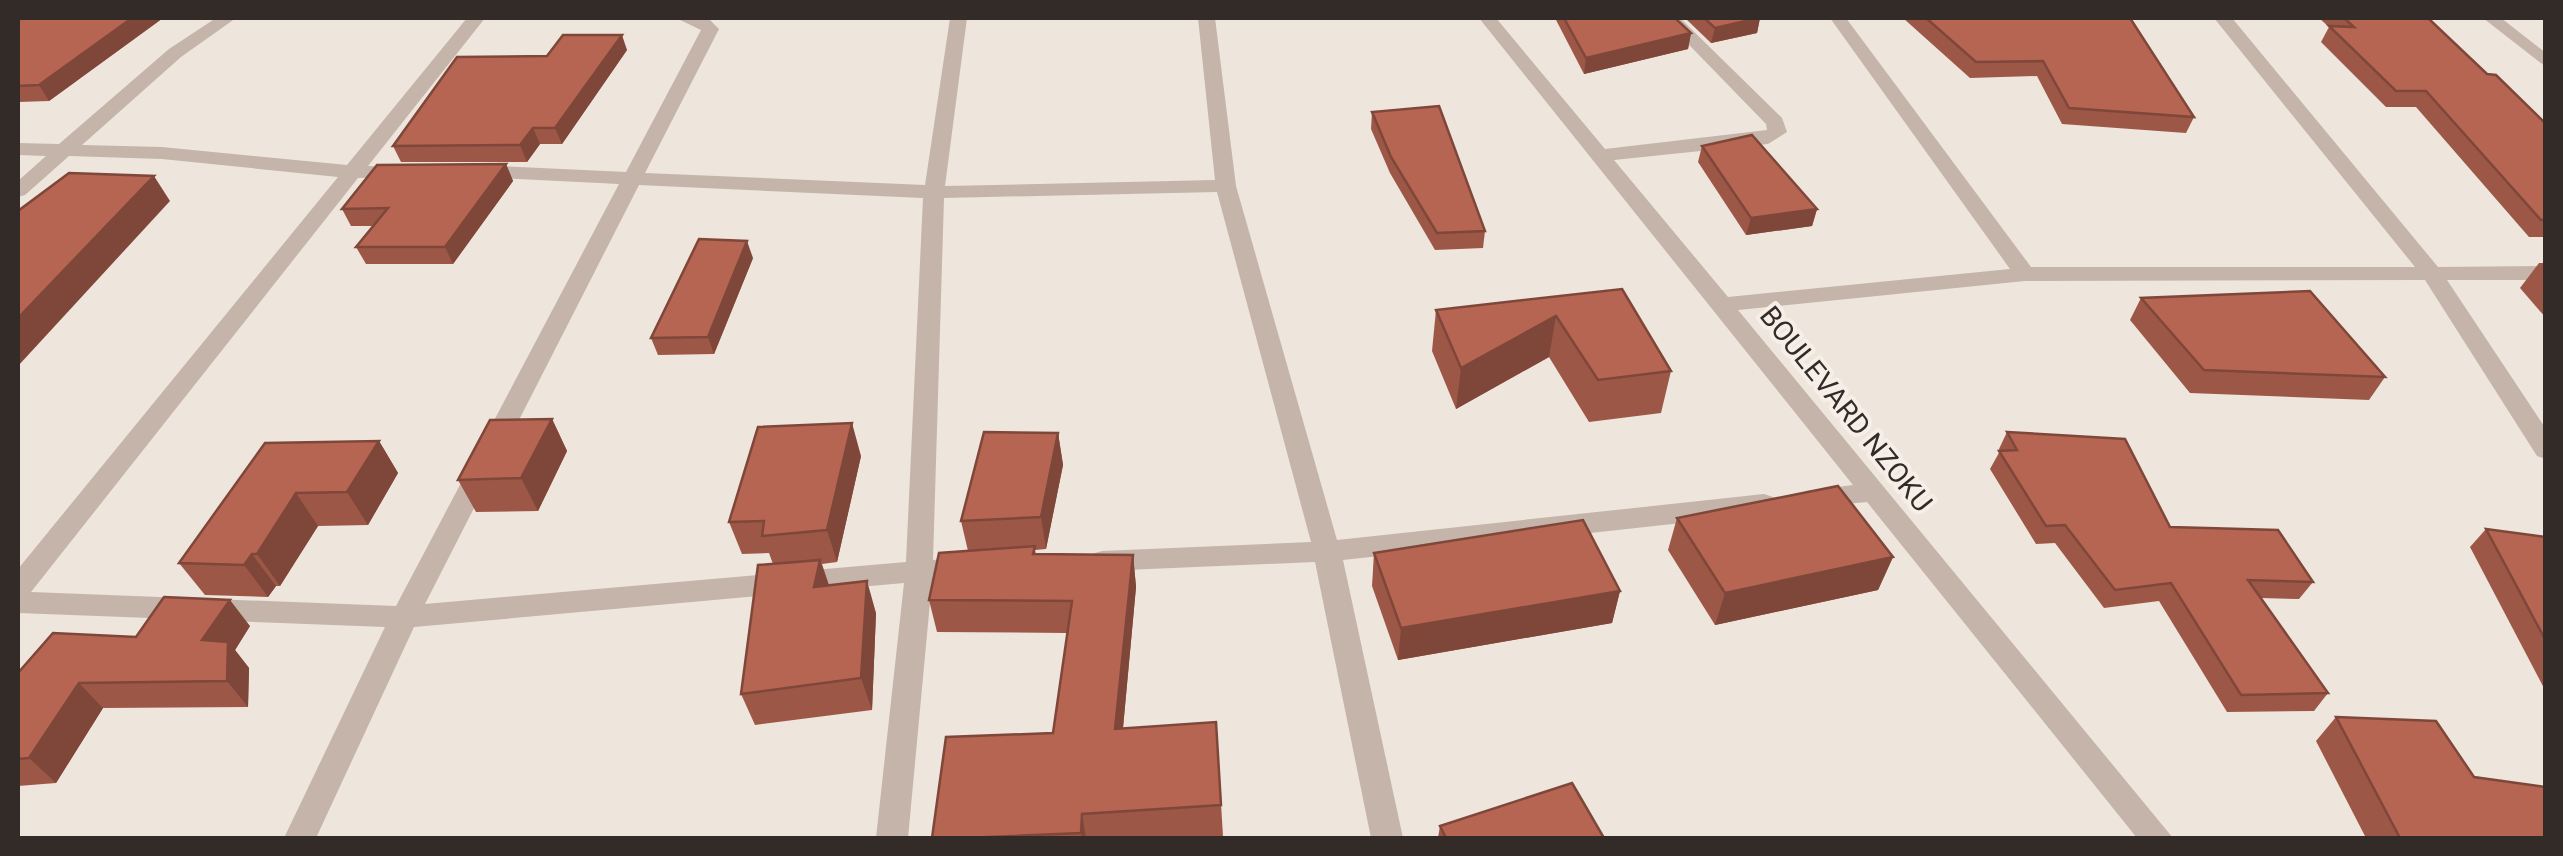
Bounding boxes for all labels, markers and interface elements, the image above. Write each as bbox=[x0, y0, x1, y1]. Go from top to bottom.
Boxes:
street label: BOULEVARD NZOKU bbox=[1753, 300, 1939, 518]

